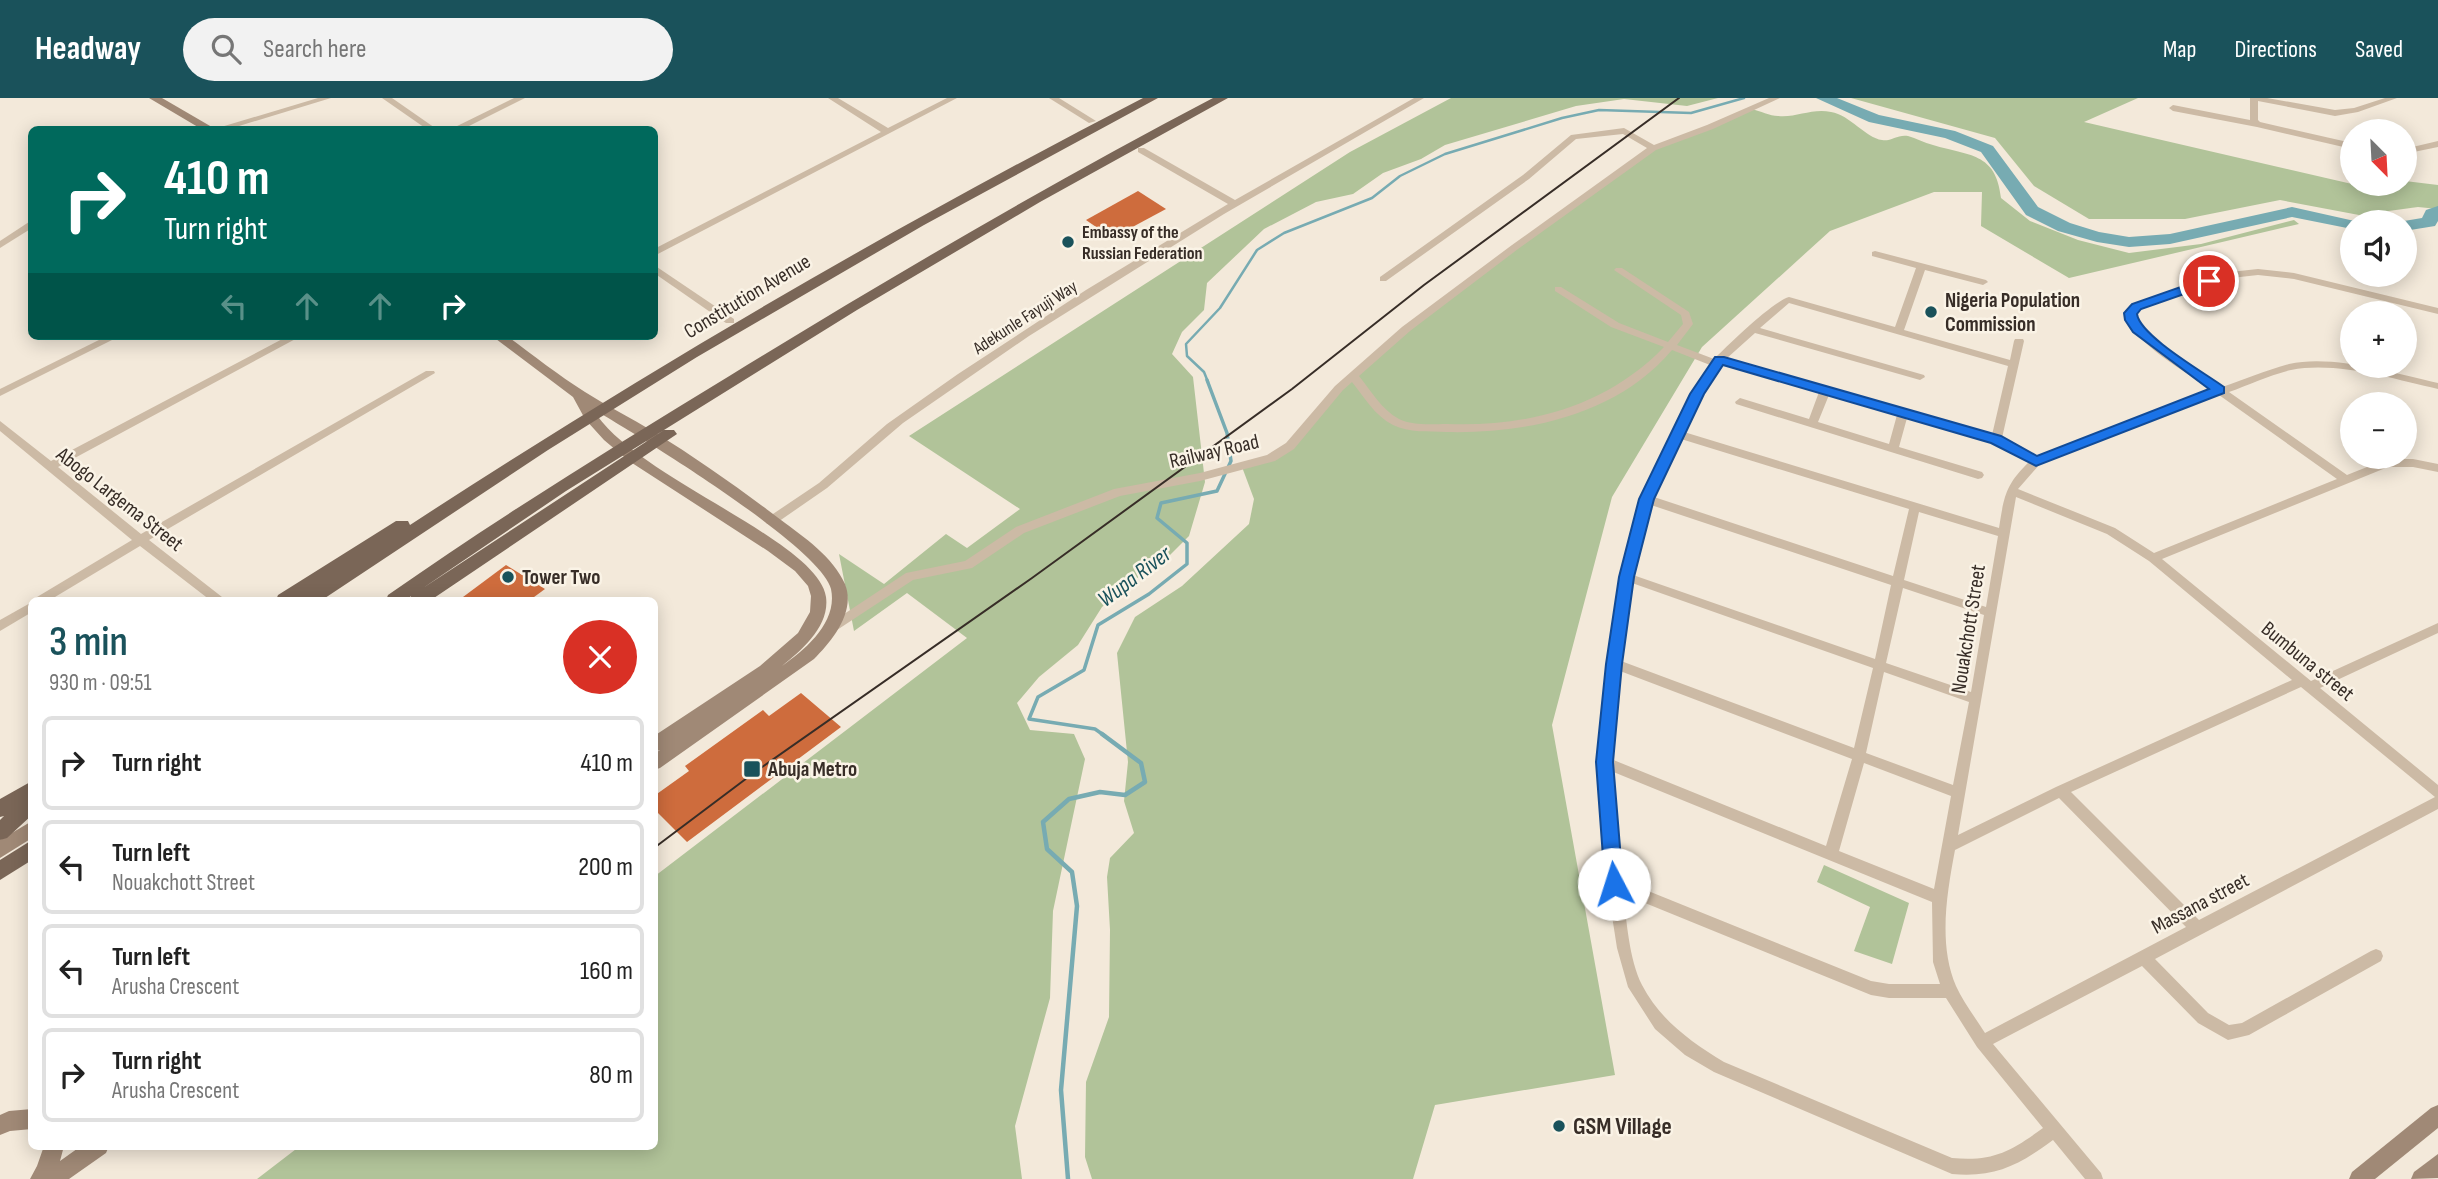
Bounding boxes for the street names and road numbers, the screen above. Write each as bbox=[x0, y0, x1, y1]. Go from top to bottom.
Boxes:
street label: Constitution Avenue bbox=[679, 249, 815, 344]
street label: Adekunle Fayuji Way bbox=[968, 276, 1081, 359]
street label: Railway Road bbox=[1167, 429, 1261, 474]
street label: Abogo Largema Street bbox=[50, 441, 188, 557]
street label: Nouakchott Street bbox=[1946, 563, 1991, 695]
street label: Bumbuna street bbox=[2256, 616, 2359, 706]
street label: Massana street bbox=[2147, 867, 2253, 940]

